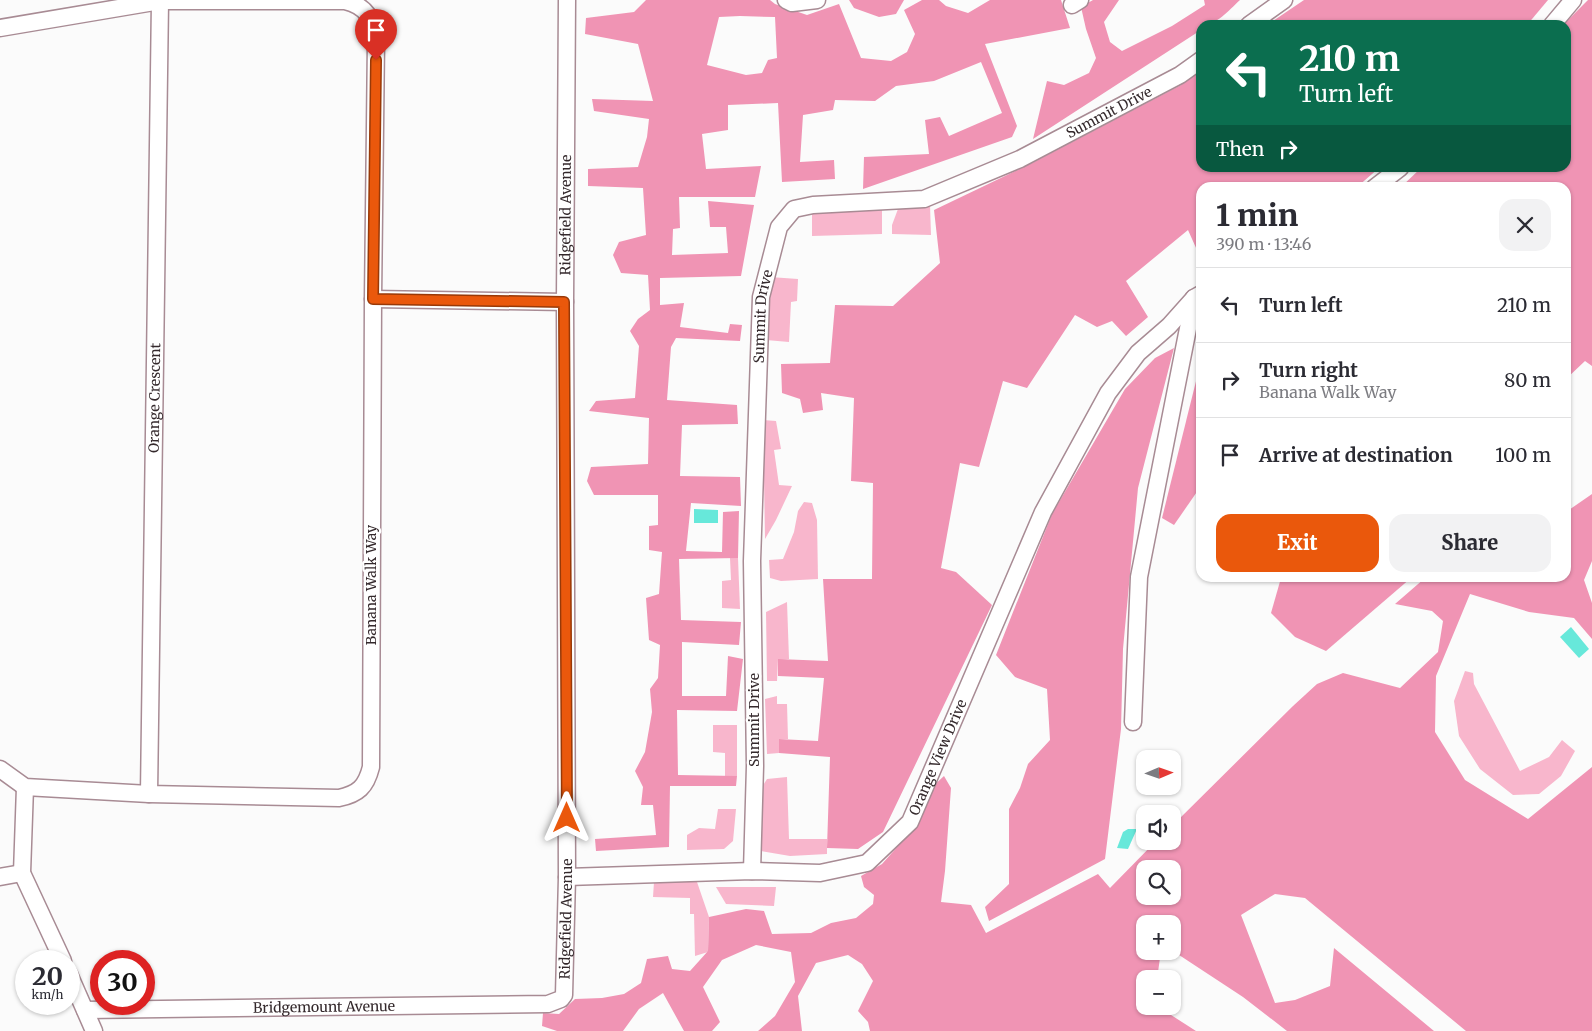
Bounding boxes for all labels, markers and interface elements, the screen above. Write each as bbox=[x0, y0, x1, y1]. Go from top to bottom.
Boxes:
pin bbox=[355, 9, 397, 60]
icon: arrive bbox=[362, 16, 390, 44]
text: 210 m bbox=[1299, 37, 1400, 81]
icon: left bbox=[1216, 40, 1281, 105]
text: Turn left bbox=[1299, 80, 1393, 108]
street label: Summit Drive bbox=[1063, 82, 1155, 142]
icon: right bbox=[1274, 135, 1302, 163]
text: Then bbox=[1216, 137, 1264, 161]
street label: Ridgefield Avenue bbox=[556, 154, 575, 276]
text: 1 min bbox=[1216, 196, 1298, 234]
button: close bbox=[1499, 199, 1551, 251]
text: 390 m · 13:46 bbox=[1216, 234, 1311, 254]
street label: Summit Drive bbox=[750, 268, 777, 364]
icon: left bbox=[1216, 291, 1244, 319]
text: Turn left bbox=[1259, 293, 1343, 317]
text: 210 m bbox=[1497, 293, 1551, 317]
street label: Orange Crescent bbox=[145, 342, 164, 453]
text: Turn right bbox=[1259, 358, 1358, 382]
icon: right bbox=[1216, 366, 1244, 394]
text: 80 m bbox=[1504, 368, 1551, 392]
text: Banana Walk Way bbox=[1259, 382, 1397, 402]
icon: arrive bbox=[1216, 441, 1244, 469]
text: Arrive at destination bbox=[1259, 443, 1453, 467]
text: 100 m bbox=[1495, 443, 1551, 467]
button: Exit bbox=[1216, 514, 1379, 572]
button: Share bbox=[1389, 514, 1551, 572]
street label: Banana Walk Way bbox=[362, 524, 380, 645]
street label: Summit Drive bbox=[745, 673, 763, 767]
street label: Orange View Drive bbox=[905, 696, 971, 818]
north arrow bbox=[1136, 750, 1181, 795]
map controls bbox=[1136, 750, 1181, 1015]
position arrow bbox=[540, 791, 592, 843]
button: sound bbox=[1136, 805, 1181, 850]
street label: Ridgefield Avenue bbox=[555, 859, 576, 980]
button: search bbox=[1136, 860, 1181, 905]
button: + bbox=[1136, 915, 1181, 960]
speed limit sign: 30 bbox=[90, 950, 155, 1015]
text: 20 bbox=[32, 960, 63, 992]
button: − bbox=[1136, 970, 1181, 1015]
text: km/h bbox=[32, 987, 63, 1002]
street label: Bridgemount Avenue bbox=[253, 997, 395, 1017]

